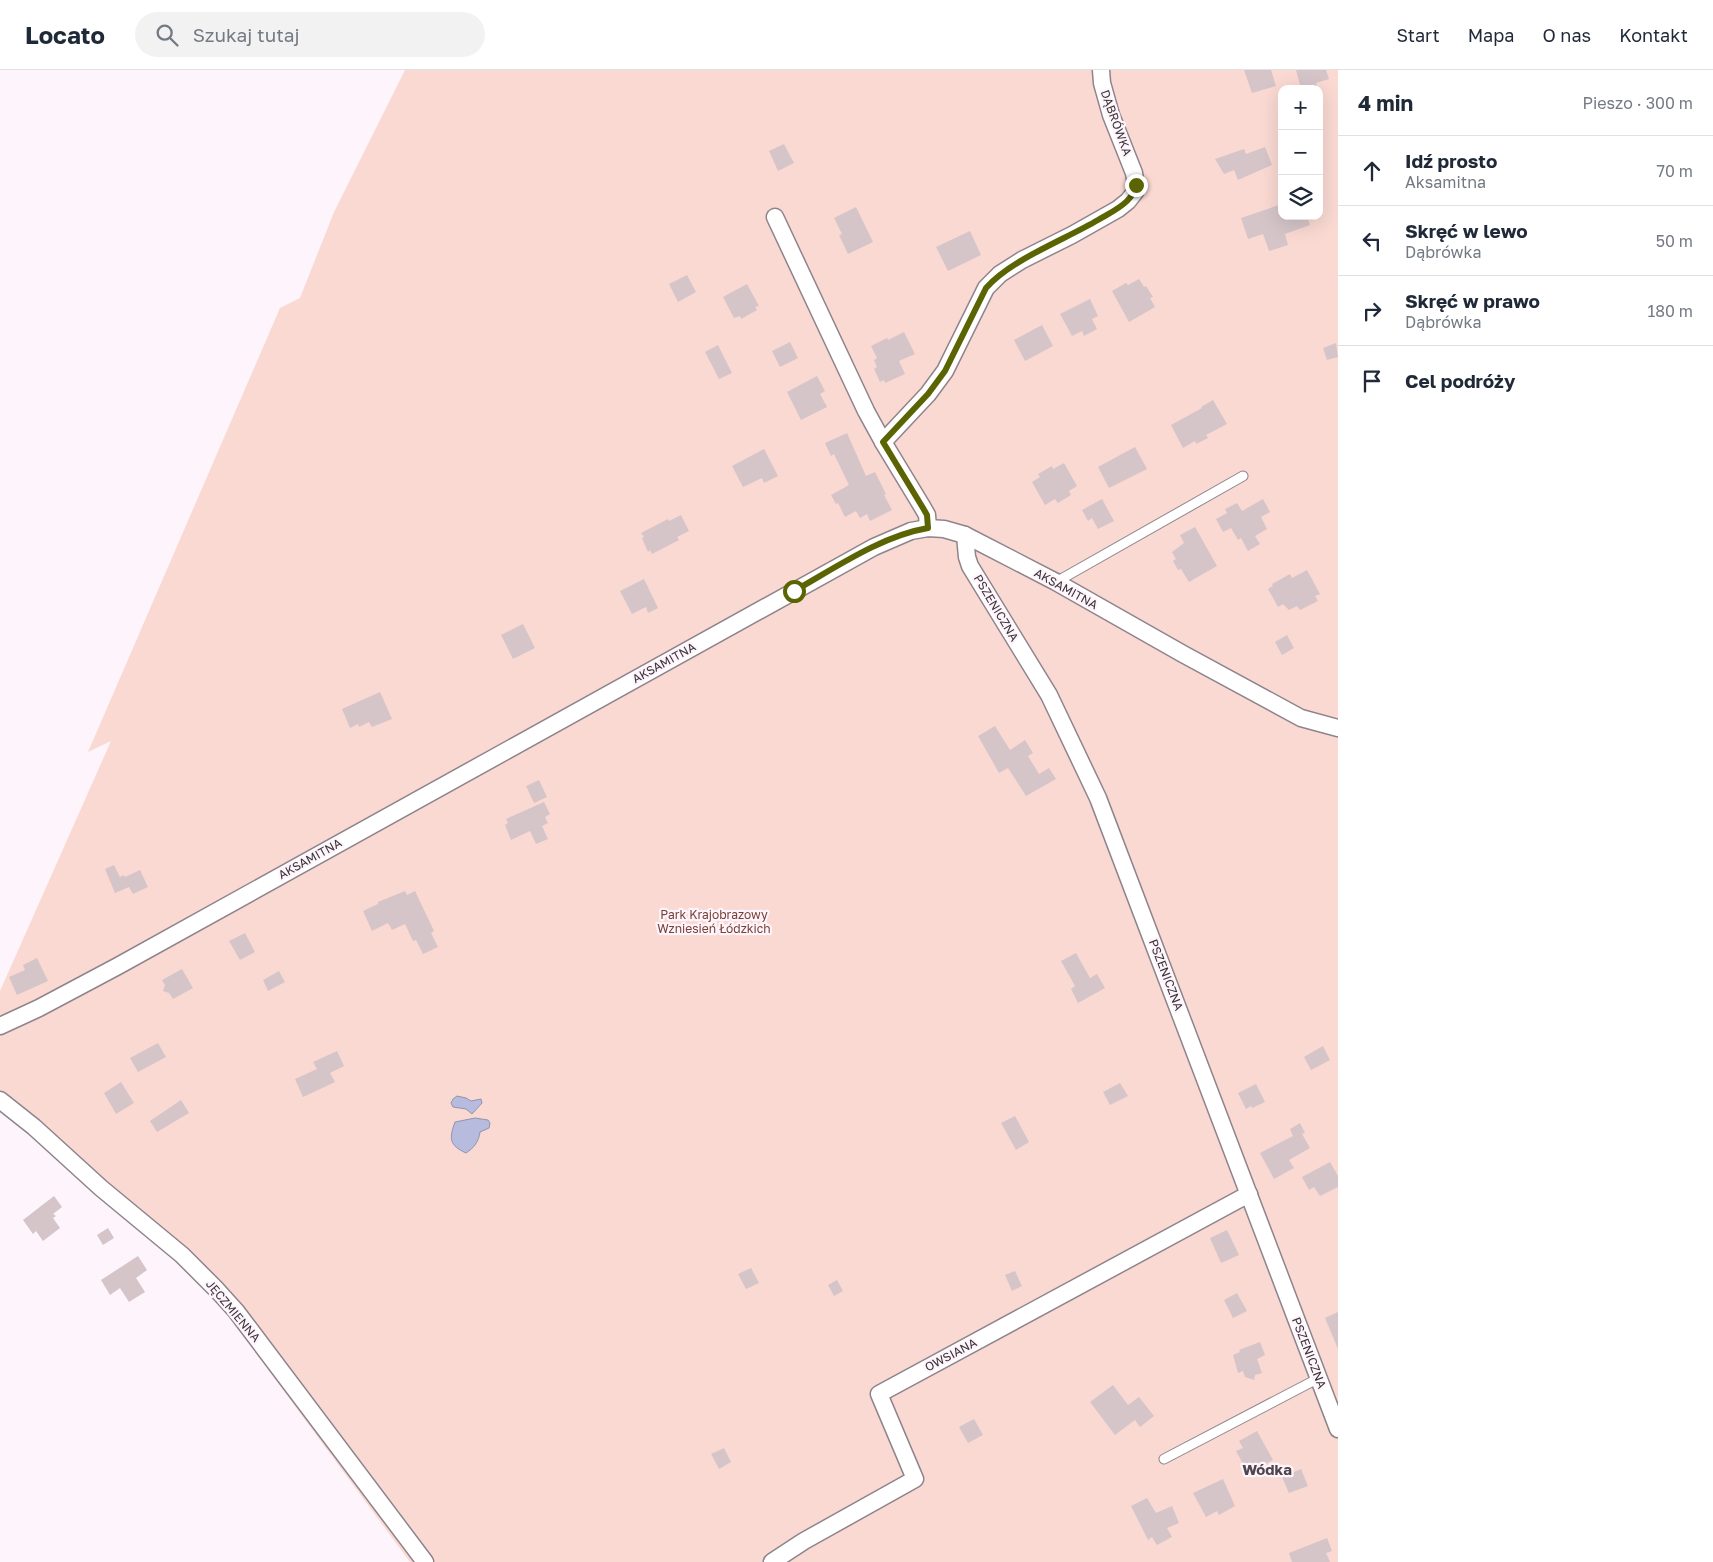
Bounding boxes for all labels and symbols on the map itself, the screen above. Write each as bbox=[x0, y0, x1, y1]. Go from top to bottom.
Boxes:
street label: DĄBRÓWKA bbox=[1098, 88, 1135, 158]
route end bbox=[1125, 174, 1148, 197]
street label: AKSAMITNA bbox=[1032, 565, 1101, 612]
street label: PSZENICZNA bbox=[971, 572, 1022, 644]
route start bbox=[783, 580, 806, 603]
street label: AKSAMITNA bbox=[629, 639, 698, 686]
street label: AKSAMITNA bbox=[275, 835, 344, 882]
park label: Park Krajobrazowy Wzniesień Łódzkich bbox=[657, 907, 771, 936]
street label: PSZENICZNA bbox=[1146, 937, 1187, 1013]
street label: JĘCZMIENNA bbox=[203, 1276, 264, 1345]
street label: PSZENICZNA bbox=[1289, 1315, 1330, 1391]
street label: OWSIANA bbox=[922, 1335, 979, 1375]
district label: Wódka bbox=[1242, 1460, 1292, 1478]

